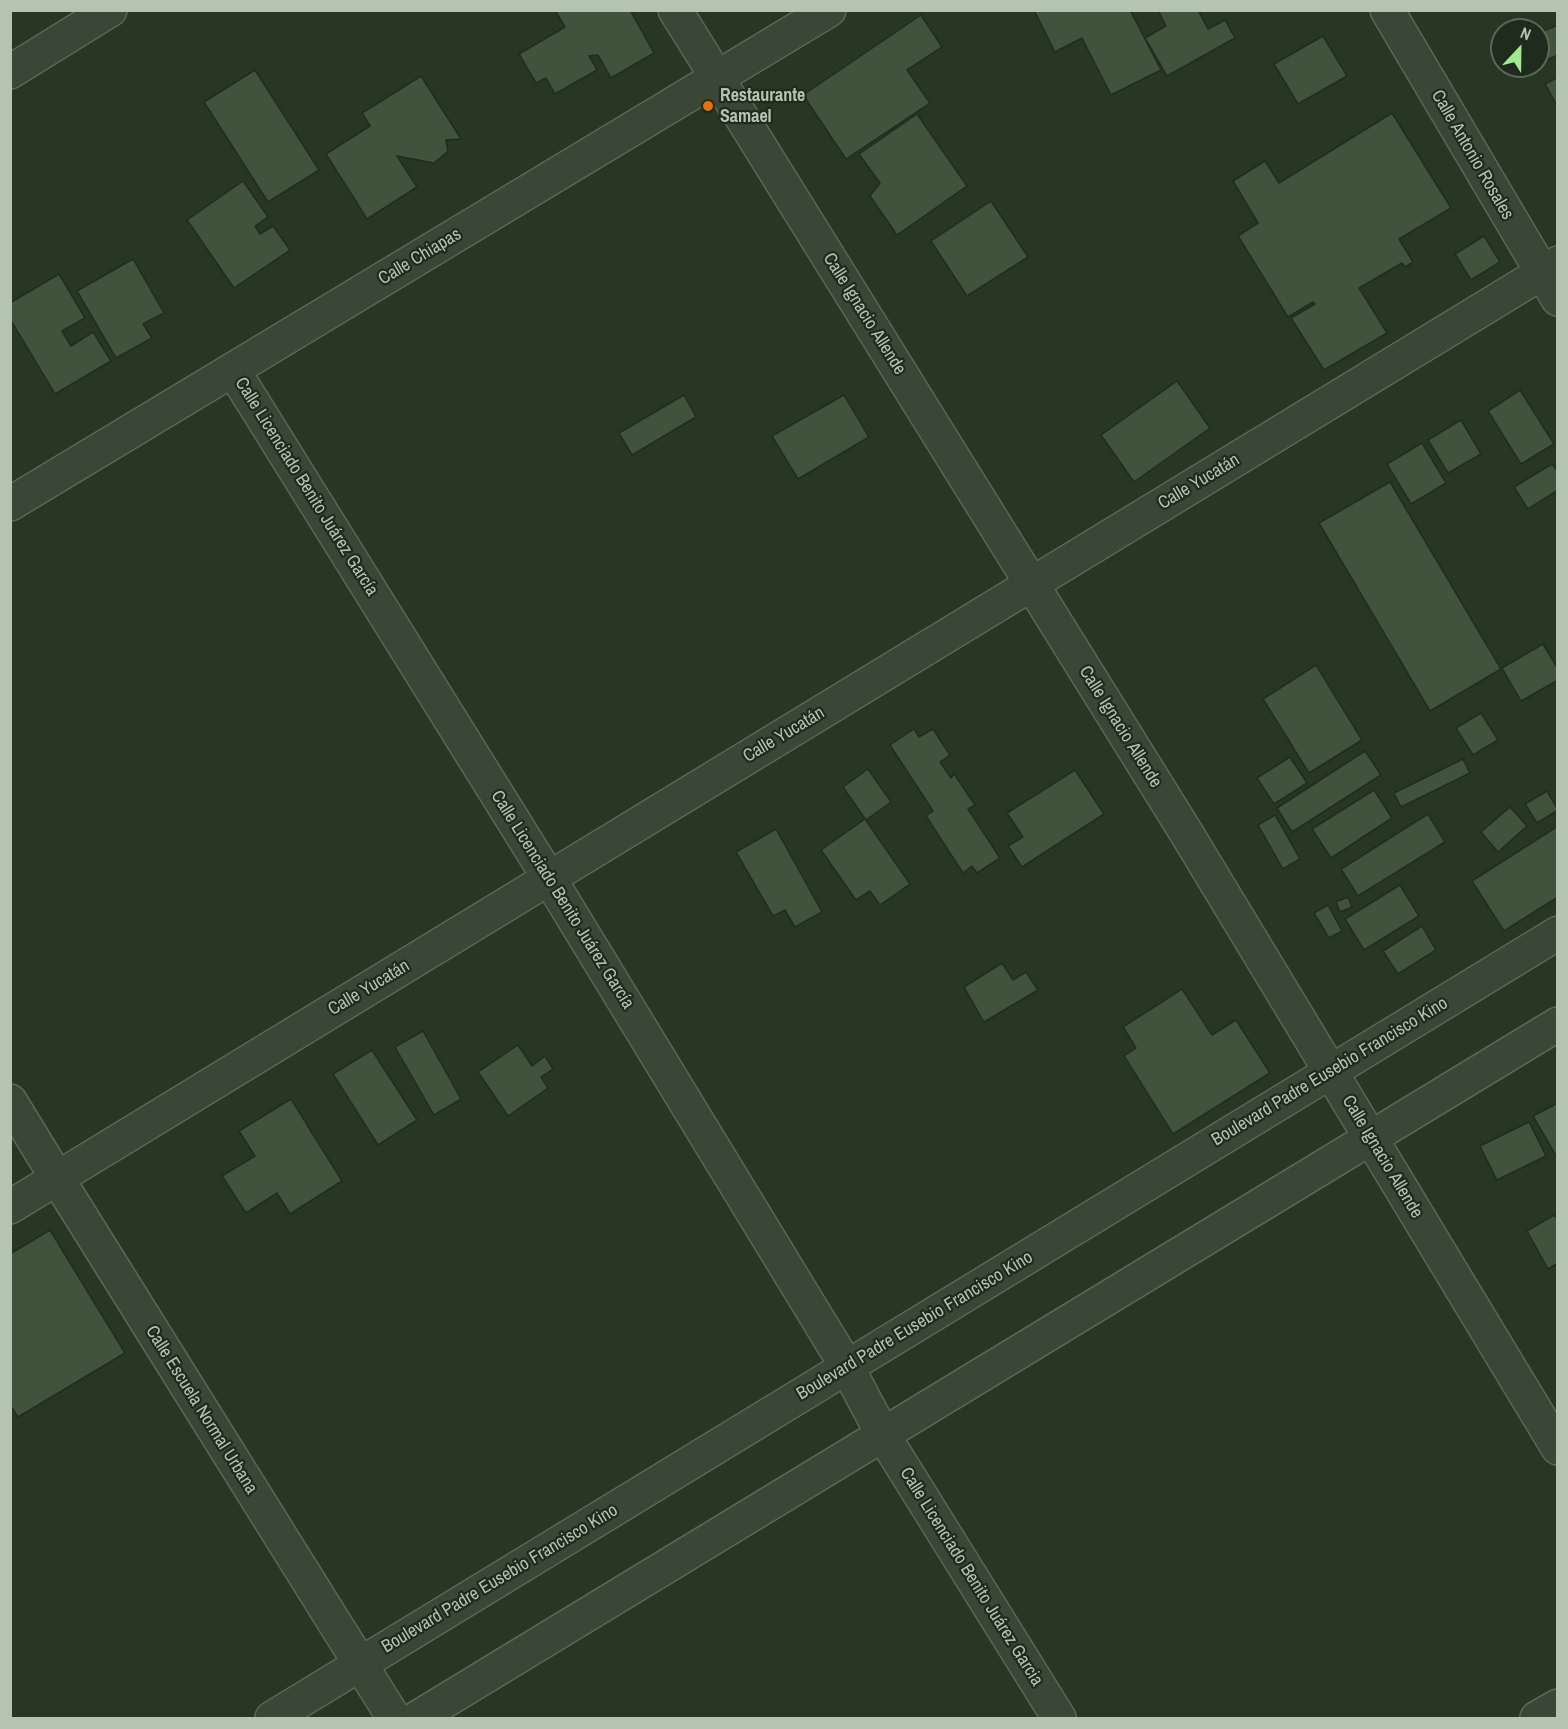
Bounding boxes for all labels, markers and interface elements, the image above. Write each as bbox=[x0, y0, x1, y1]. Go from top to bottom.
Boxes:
north arrow bbox=[1490, 18, 1550, 78]
text: N bbox=[1517, 21, 1535, 45]
place label: Restaurante Samael bbox=[720, 85, 805, 128]
street label: Calle Antonio Rosales bbox=[1426, 86, 1518, 224]
marker: Restaurante Samael bbox=[701, 99, 715, 113]
street label: Calle Chiapas bbox=[375, 224, 465, 290]
street label: Calle Ignacio Allende bbox=[818, 249, 910, 379]
street label: Calle Licenciado Benito Juárez García bbox=[230, 374, 382, 600]
street label: Calle Yucatán bbox=[1154, 449, 1244, 515]
street label: Calle Ignacio Allende bbox=[1074, 662, 1166, 792]
street label: Calle Yucatán bbox=[739, 702, 829, 768]
street label: Calle Licenciado Benito Juárez García bbox=[486, 787, 638, 1013]
street label: Calle Yucatán bbox=[324, 955, 414, 1021]
street label: Boulevard Padre Eusebio Francisco Kino bbox=[1208, 993, 1452, 1151]
street label: Calle Ignacio Allende bbox=[1337, 1092, 1427, 1222]
street label: Boulevard Padre Eusebio Francisco Kino bbox=[793, 1247, 1037, 1405]
street label: Calle Escuela Normal Urbana bbox=[140, 1322, 262, 1498]
street label: Calle Licenciado Benito Juárez Garcia bbox=[895, 1464, 1047, 1690]
street label: Boulevard Padre Eusebio Francisco Kino bbox=[378, 1500, 622, 1658]

